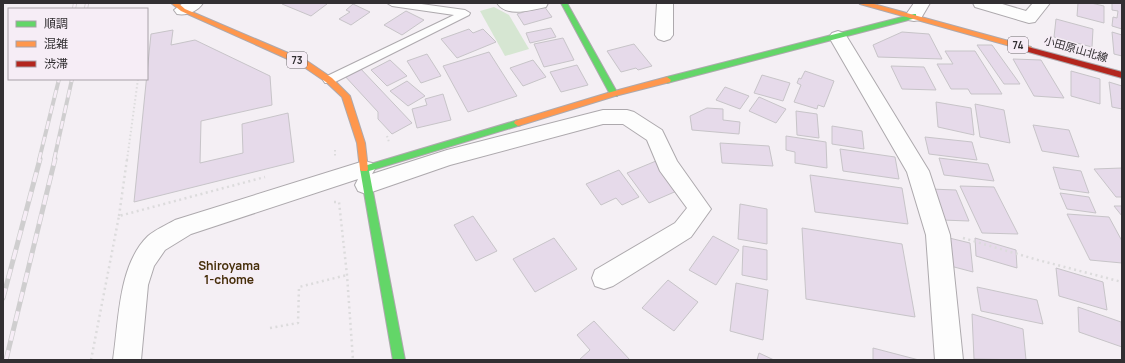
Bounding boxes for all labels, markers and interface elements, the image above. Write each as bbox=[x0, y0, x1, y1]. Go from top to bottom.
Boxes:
legend bbox=[8, 8, 148, 80]
text: 順調 bbox=[44, 15, 68, 32]
street label: 小田原山北線 bbox=[1042, 32, 1110, 65]
text: 混雑 bbox=[44, 35, 68, 52]
road number: 74 bbox=[1008, 37, 1028, 53]
road number: 73 bbox=[287, 52, 307, 68]
text: 渋滞 bbox=[44, 55, 68, 72]
district label: Shiroyama 1-chome bbox=[198, 257, 260, 288]

